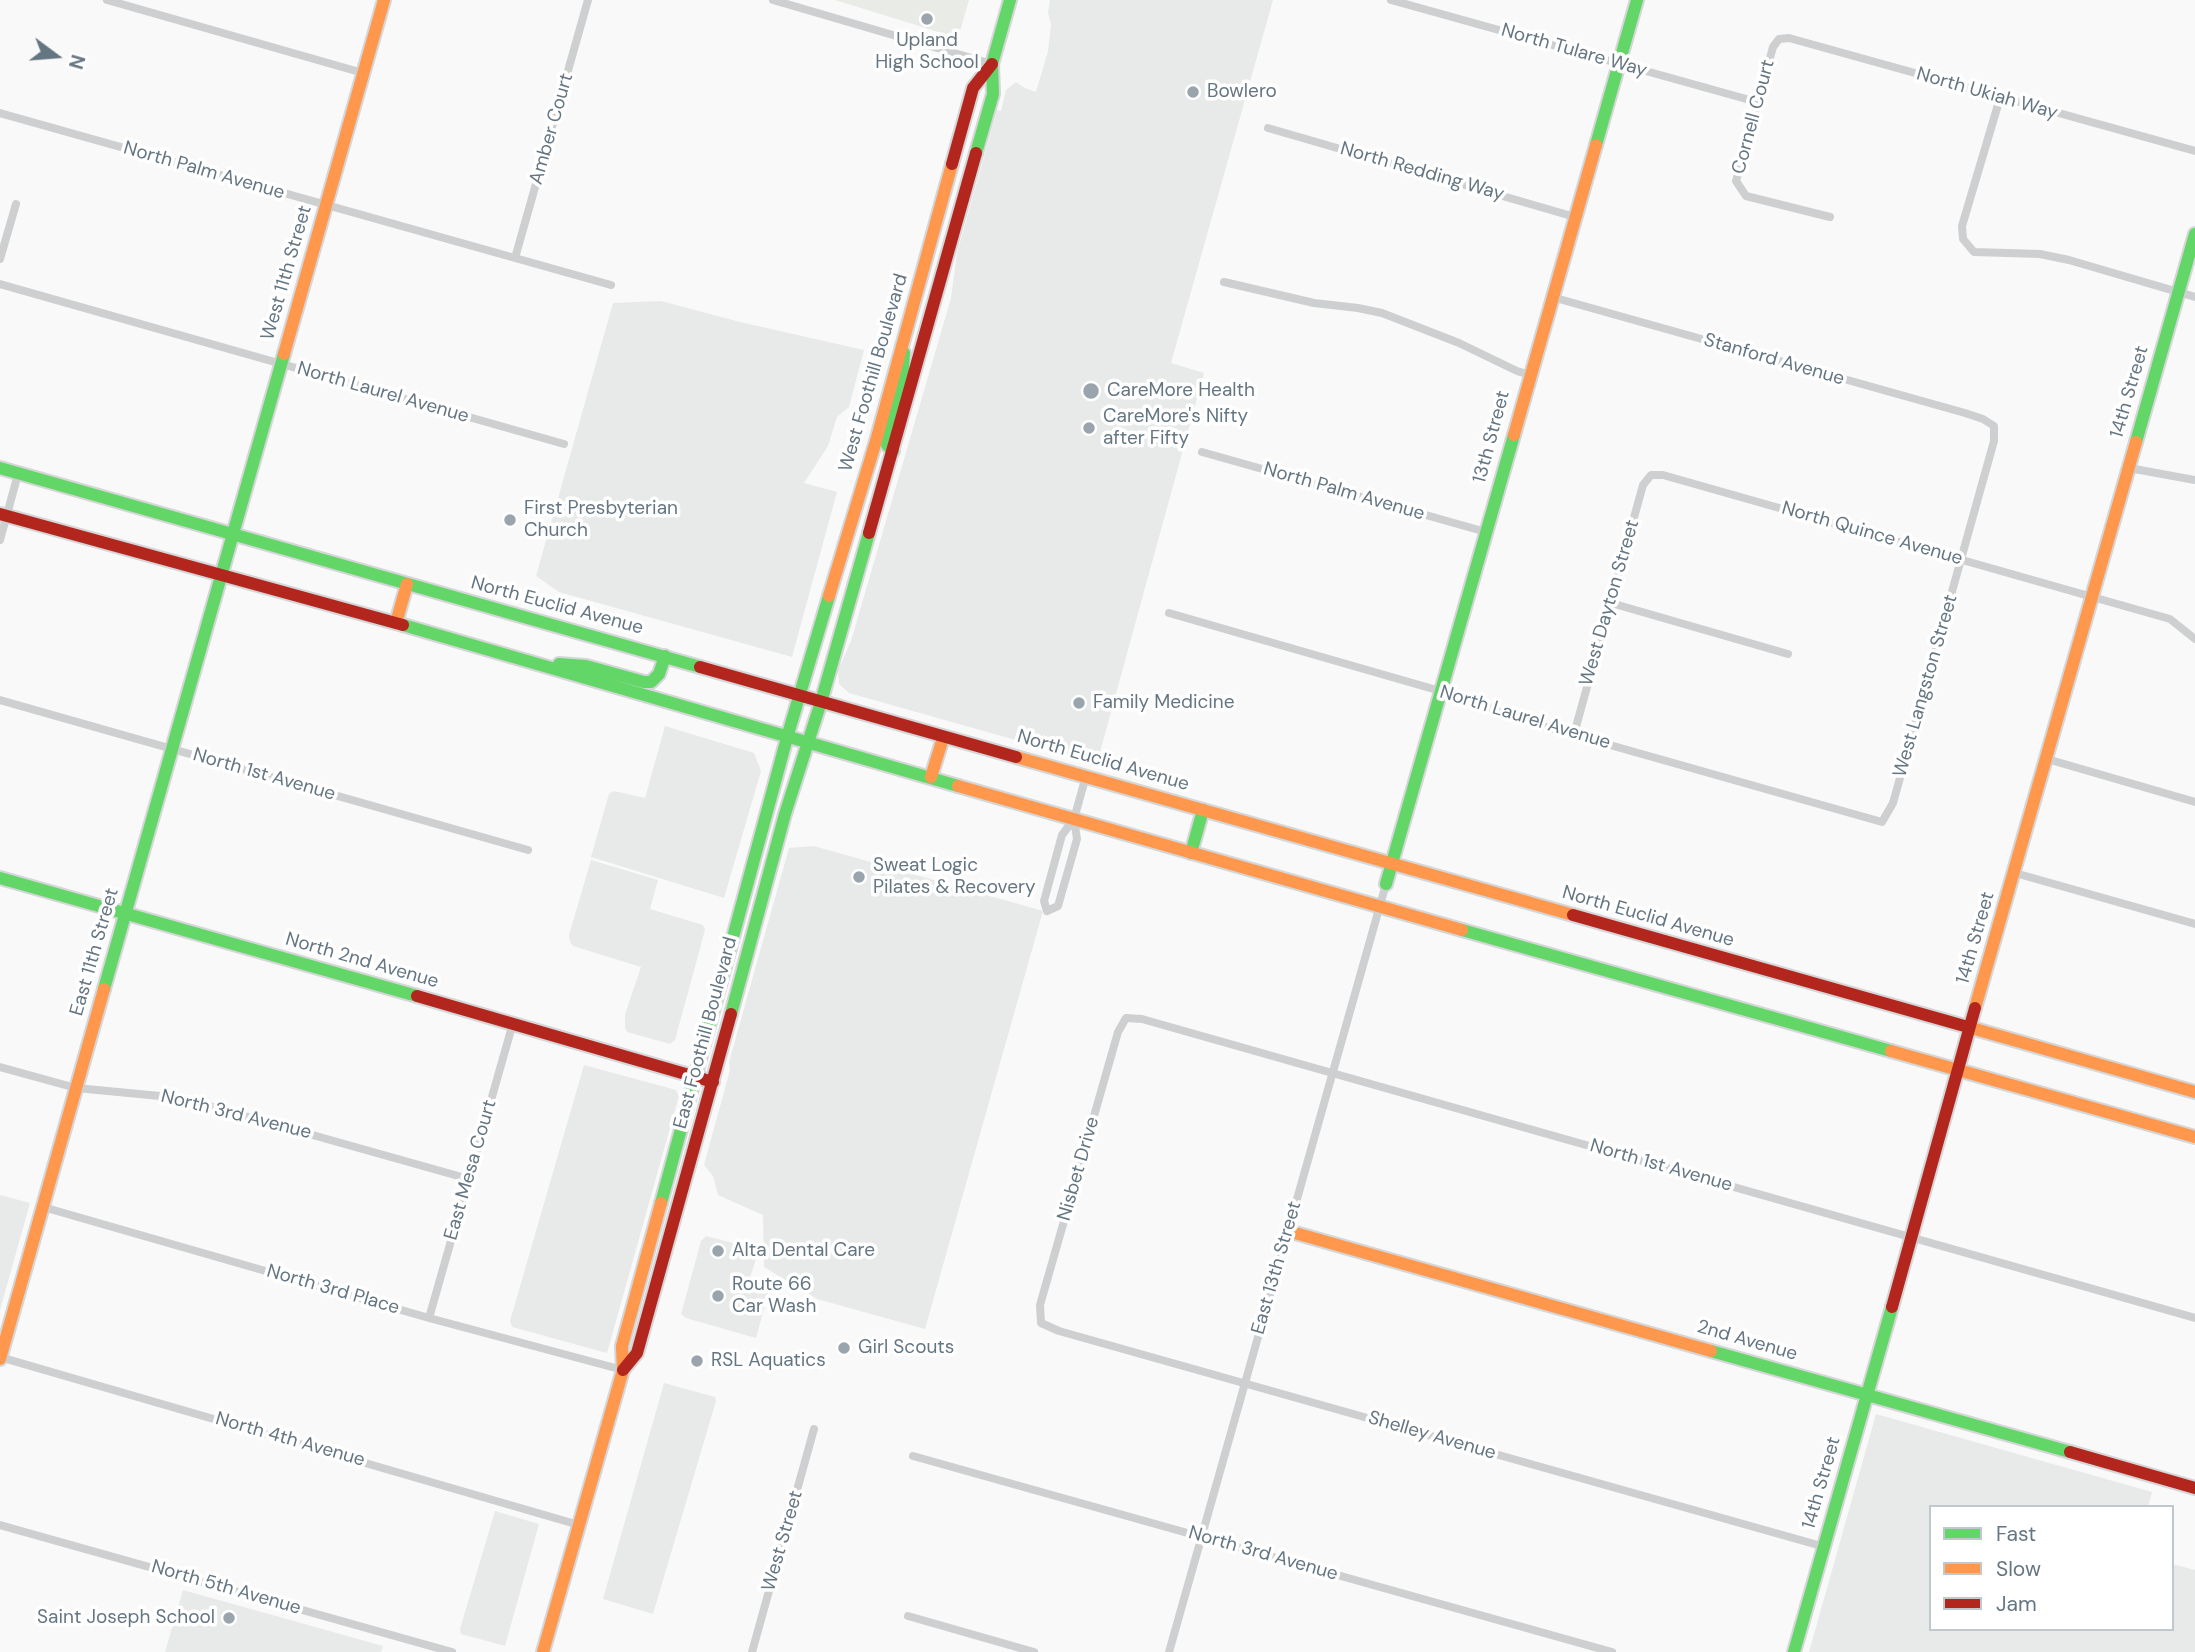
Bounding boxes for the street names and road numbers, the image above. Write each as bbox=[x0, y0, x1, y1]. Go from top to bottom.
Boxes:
street label: North Tulare Way bbox=[1498, 19, 1650, 83]
street label: Cornell Court bbox=[1728, 57, 1780, 177]
street label: North Ukiah Way bbox=[1914, 63, 2060, 125]
street label: Amber Court bbox=[525, 71, 579, 187]
street label: North Palm Avenue bbox=[121, 137, 287, 205]
street label: North Redding Way bbox=[1337, 138, 1507, 206]
street label: West 11th Street bbox=[257, 203, 317, 343]
street label: West Foothill Boulevard bbox=[835, 271, 913, 475]
street label: Stanford Avenue bbox=[1701, 329, 1847, 391]
street label: 14th Street bbox=[2106, 343, 2154, 441]
street label: North Laurel Avenue bbox=[295, 358, 471, 428]
street label: 13th Street bbox=[1469, 388, 1515, 486]
street label: North Palm Avenue bbox=[1261, 458, 1427, 526]
street label: North Quince Avenue bbox=[1779, 497, 1965, 571]
street label: West Dayton Street bbox=[1575, 517, 1645, 689]
street label: North Euclid Avenue bbox=[468, 572, 646, 640]
street label: West Langston Street bbox=[1889, 592, 1963, 780]
street label: North Laurel Avenue bbox=[1437, 681, 1613, 755]
street label: North Euclid Avenue bbox=[1014, 726, 1192, 796]
street label: North 1st Avenue bbox=[190, 744, 338, 806]
street label: North Euclid Avenue bbox=[1559, 882, 1737, 952]
street label: East 11th Street bbox=[66, 886, 124, 1018]
street label: 14th Street bbox=[1952, 889, 2000, 987]
street label: North 2nd Avenue bbox=[283, 928, 441, 994]
street label: East Foothill Boulevard bbox=[669, 935, 743, 1131]
street label: North 3rd Avenue bbox=[158, 1085, 314, 1145]
street label: East Mesa Court bbox=[440, 1097, 502, 1243]
street label: Nisbet Drive bbox=[1053, 1114, 1105, 1224]
street label: North 1st Avenue bbox=[1587, 1135, 1735, 1197]
street label: East 13th Street bbox=[1247, 1199, 1307, 1337]
street label: North 3rd Place bbox=[264, 1260, 402, 1320]
street label: 2nd Avenue bbox=[1694, 1316, 1800, 1366]
street label: Shelley Avenue bbox=[1366, 1407, 1498, 1465]
street label: North 4th Avenue bbox=[213, 1408, 367, 1472]
street label: 14th Street bbox=[1798, 1434, 1846, 1532]
street label: West Street bbox=[758, 1488, 808, 1594]
street label: North 3rd Avenue bbox=[1186, 1522, 1340, 1586]
street label: North 5th Avenue bbox=[149, 1556, 303, 1620]

